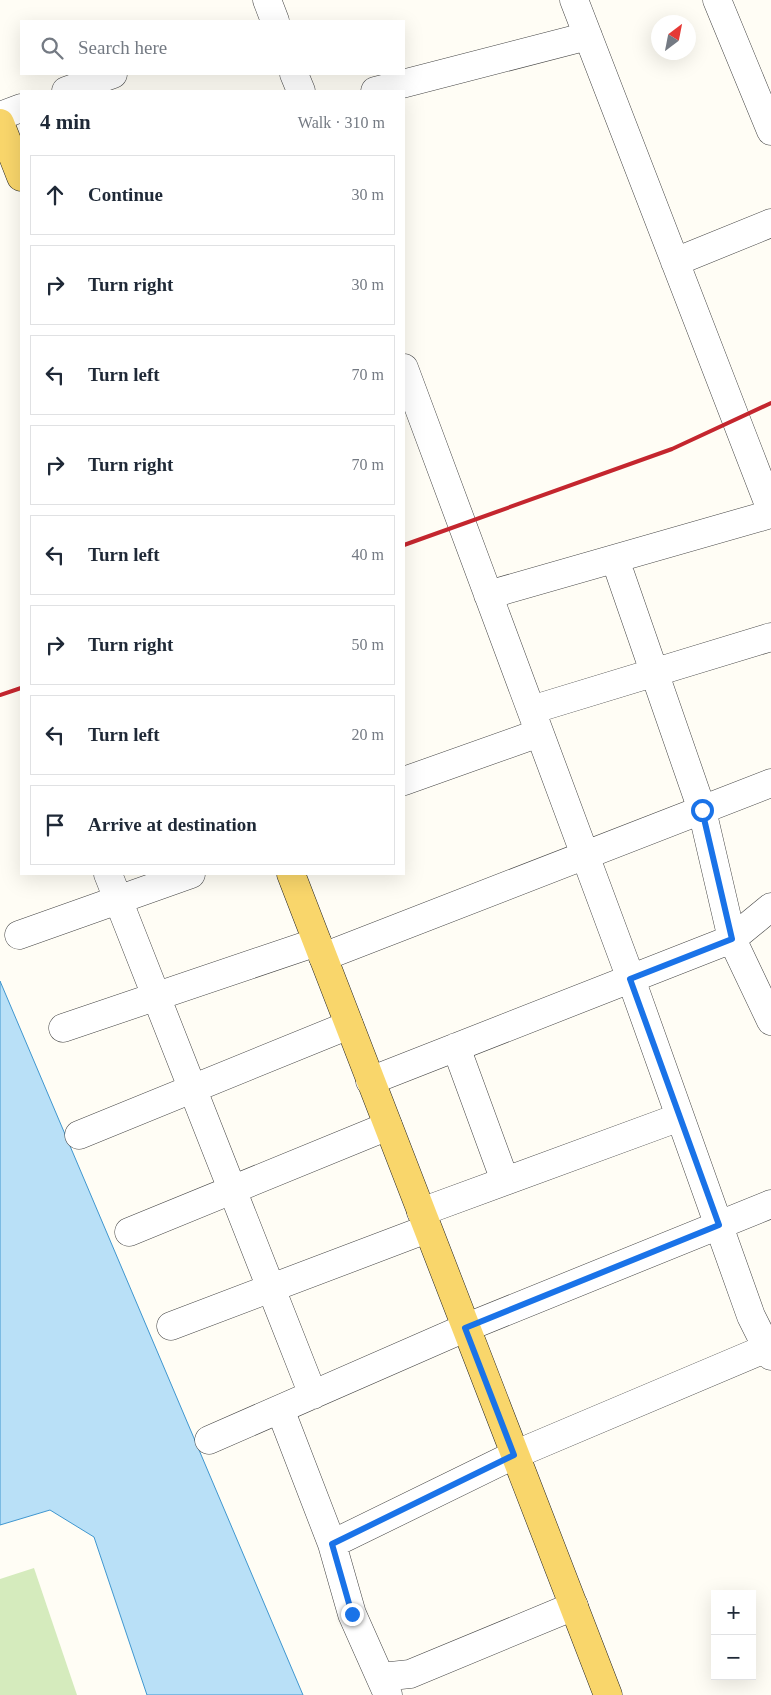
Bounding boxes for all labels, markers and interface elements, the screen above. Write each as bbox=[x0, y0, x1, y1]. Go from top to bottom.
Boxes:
north arrow bbox=[651, 15, 696, 60]
search box bbox=[20, 20, 405, 75]
icon: search bbox=[38, 34, 66, 62]
text: Search here bbox=[78, 37, 167, 58]
text: 4 min bbox=[40, 110, 91, 134]
text: Walk · 310 m bbox=[298, 114, 385, 131]
icon: ahead bbox=[41, 181, 69, 209]
text: Continue bbox=[88, 184, 163, 205]
text: 30 m bbox=[352, 186, 384, 203]
icon: right bbox=[41, 271, 69, 299]
text: Turn right bbox=[88, 274, 173, 295]
text: 30 m bbox=[352, 276, 384, 293]
icon: left bbox=[41, 361, 69, 389]
text: Turn left bbox=[88, 364, 160, 385]
text: 70 m bbox=[352, 366, 384, 383]
icon: right bbox=[41, 451, 69, 479]
text: Turn right bbox=[88, 454, 173, 475]
text: 70 m bbox=[352, 456, 384, 473]
icon: left bbox=[41, 541, 69, 569]
text: Turn left bbox=[88, 544, 160, 565]
text: 40 m bbox=[352, 546, 384, 563]
icon: right bbox=[41, 631, 69, 659]
text: Turn right bbox=[88, 634, 173, 655]
text: 50 m bbox=[352, 636, 384, 653]
icon: left bbox=[41, 721, 69, 749]
text: Turn left bbox=[88, 724, 160, 745]
text: 20 m bbox=[352, 726, 384, 743]
route start bbox=[691, 799, 714, 822]
icon: arrive bbox=[41, 811, 69, 839]
text: Arrive at destination bbox=[88, 814, 257, 835]
map controls bbox=[711, 1590, 756, 1680]
button: + bbox=[711, 1590, 756, 1635]
route end bbox=[341, 1603, 364, 1626]
button: − bbox=[711, 1635, 756, 1680]

